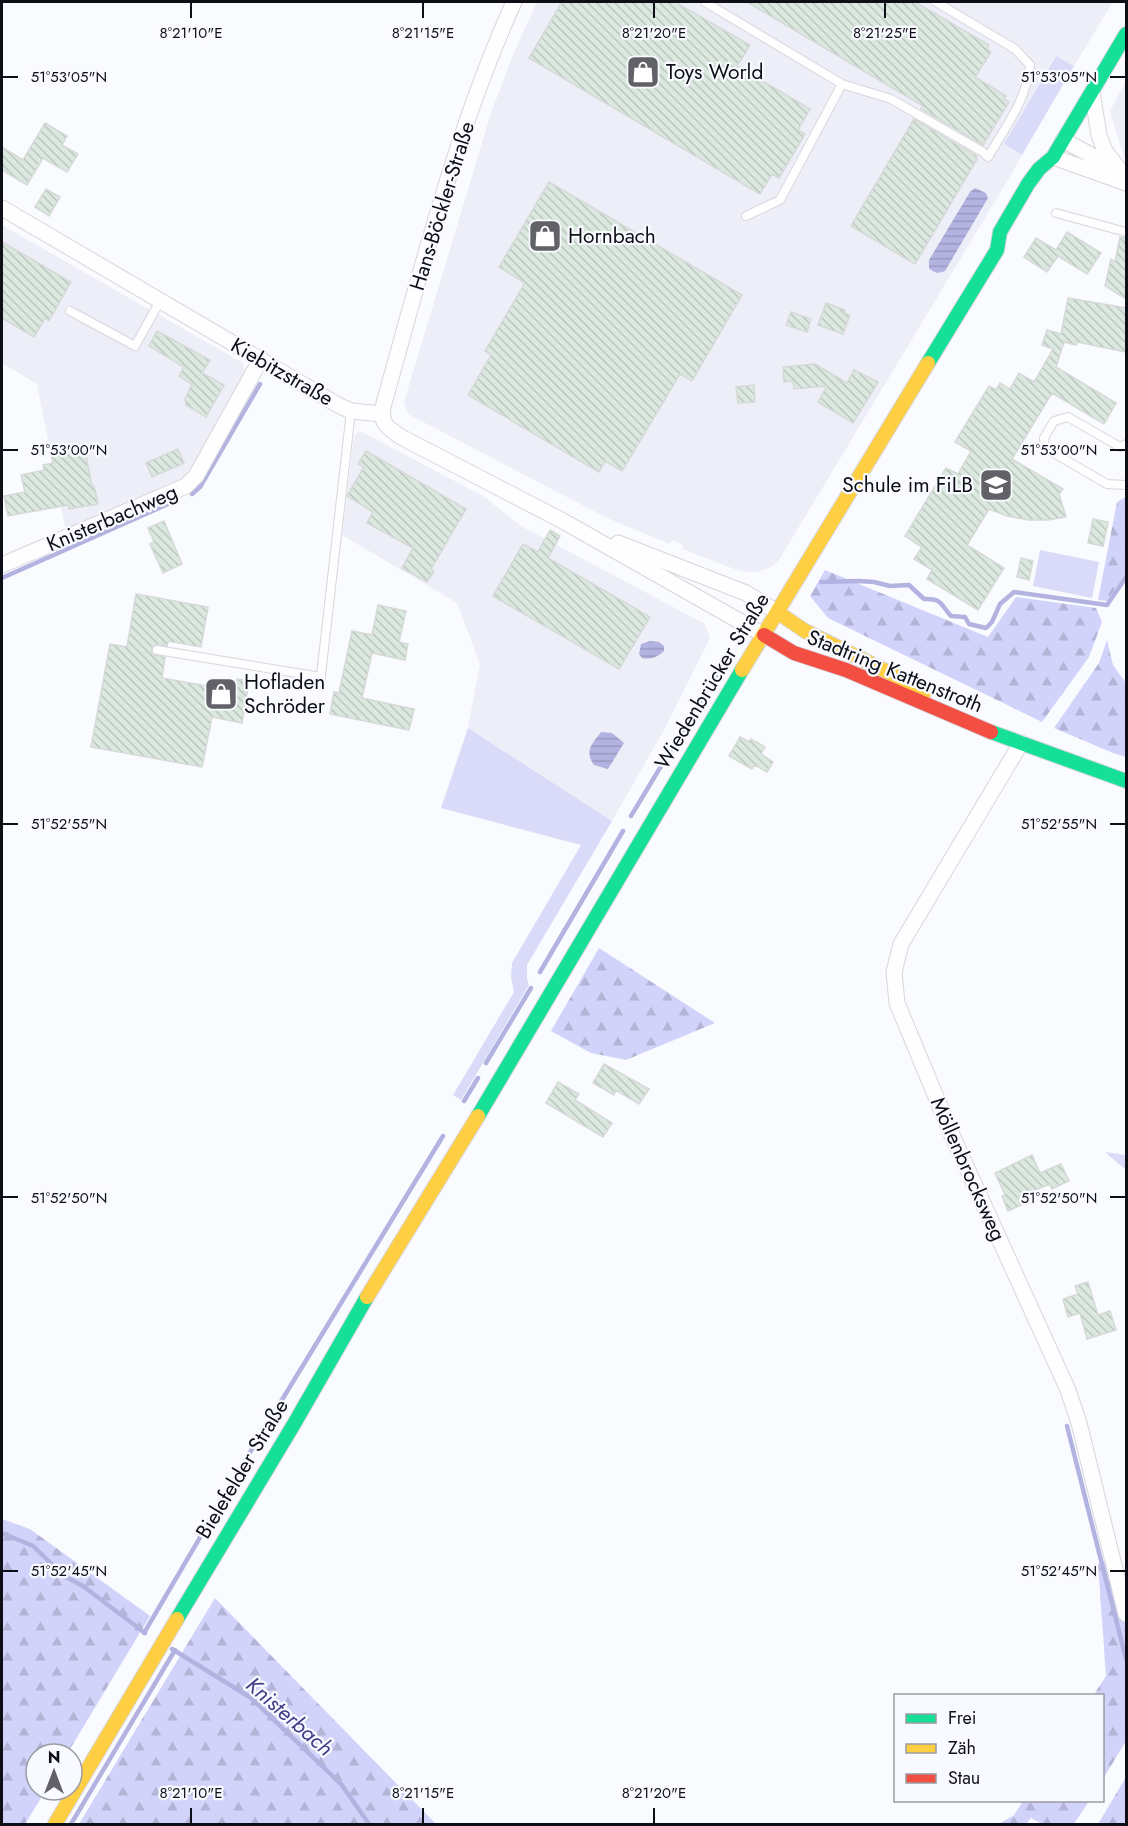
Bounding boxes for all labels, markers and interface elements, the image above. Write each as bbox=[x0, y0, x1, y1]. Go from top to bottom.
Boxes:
text: 8°21'10"E bbox=[160, 22, 222, 44]
text: 8°21'15"E bbox=[392, 22, 454, 44]
text: 8°21'20"E bbox=[622, 22, 686, 44]
text: 8°21'25"E bbox=[853, 22, 917, 44]
shop icon: Toys World bbox=[625, 54, 661, 90]
place label: Toys World bbox=[666, 57, 763, 87]
text: 51°53'05"N bbox=[31, 66, 107, 88]
text: 51°53'05"N bbox=[1021, 66, 1097, 88]
street label: Hans-Böckler-Straße bbox=[402, 118, 482, 294]
shop icon: Hornbach bbox=[527, 218, 563, 254]
place label: Hornbach bbox=[568, 221, 656, 251]
street label: Kiebitzstraße bbox=[225, 331, 339, 414]
text: 51°53'00"N bbox=[31, 439, 107, 461]
text: 51°53'00"N bbox=[1021, 439, 1097, 461]
school or university icon: Schule im FiLB bbox=[978, 467, 1014, 503]
place label: Schule im FiLB bbox=[842, 470, 973, 500]
street label: Knisterbachweg bbox=[42, 477, 182, 559]
street label: Wiedenbrücker Straße bbox=[647, 587, 777, 775]
street label: Stadtring Kattenstroth bbox=[802, 622, 988, 720]
place label: Hofladen Schröder bbox=[244, 667, 326, 721]
shop icon: Hofladen Schröder bbox=[203, 676, 239, 712]
text: 51°52'55"N bbox=[31, 813, 107, 835]
text: 51°52'55"N bbox=[1021, 813, 1097, 835]
street label: Möllenbrocksweg bbox=[923, 1092, 1013, 1246]
text: 51°52'50"N bbox=[31, 1187, 107, 1209]
text: 51°52'50"N bbox=[1021, 1187, 1097, 1209]
street label: Bielefelder Straße bbox=[188, 1393, 296, 1544]
text: 51°52'45"N bbox=[31, 1560, 107, 1582]
text: 51°52'45"N bbox=[1021, 1560, 1097, 1582]
water label: Knisterbach bbox=[239, 1669, 341, 1763]
legend bbox=[894, 1694, 1104, 1802]
text: Frei bbox=[948, 1705, 977, 1731]
text: Zäh bbox=[948, 1735, 976, 1761]
north arrow bbox=[24, 1742, 84, 1802]
text: N bbox=[48, 1746, 60, 1769]
text: Stau bbox=[948, 1765, 980, 1791]
text: 8°21'10"E bbox=[160, 1782, 222, 1804]
text: 8°21'15"E bbox=[392, 1782, 454, 1804]
text: 8°21'20"E bbox=[622, 1782, 686, 1804]

